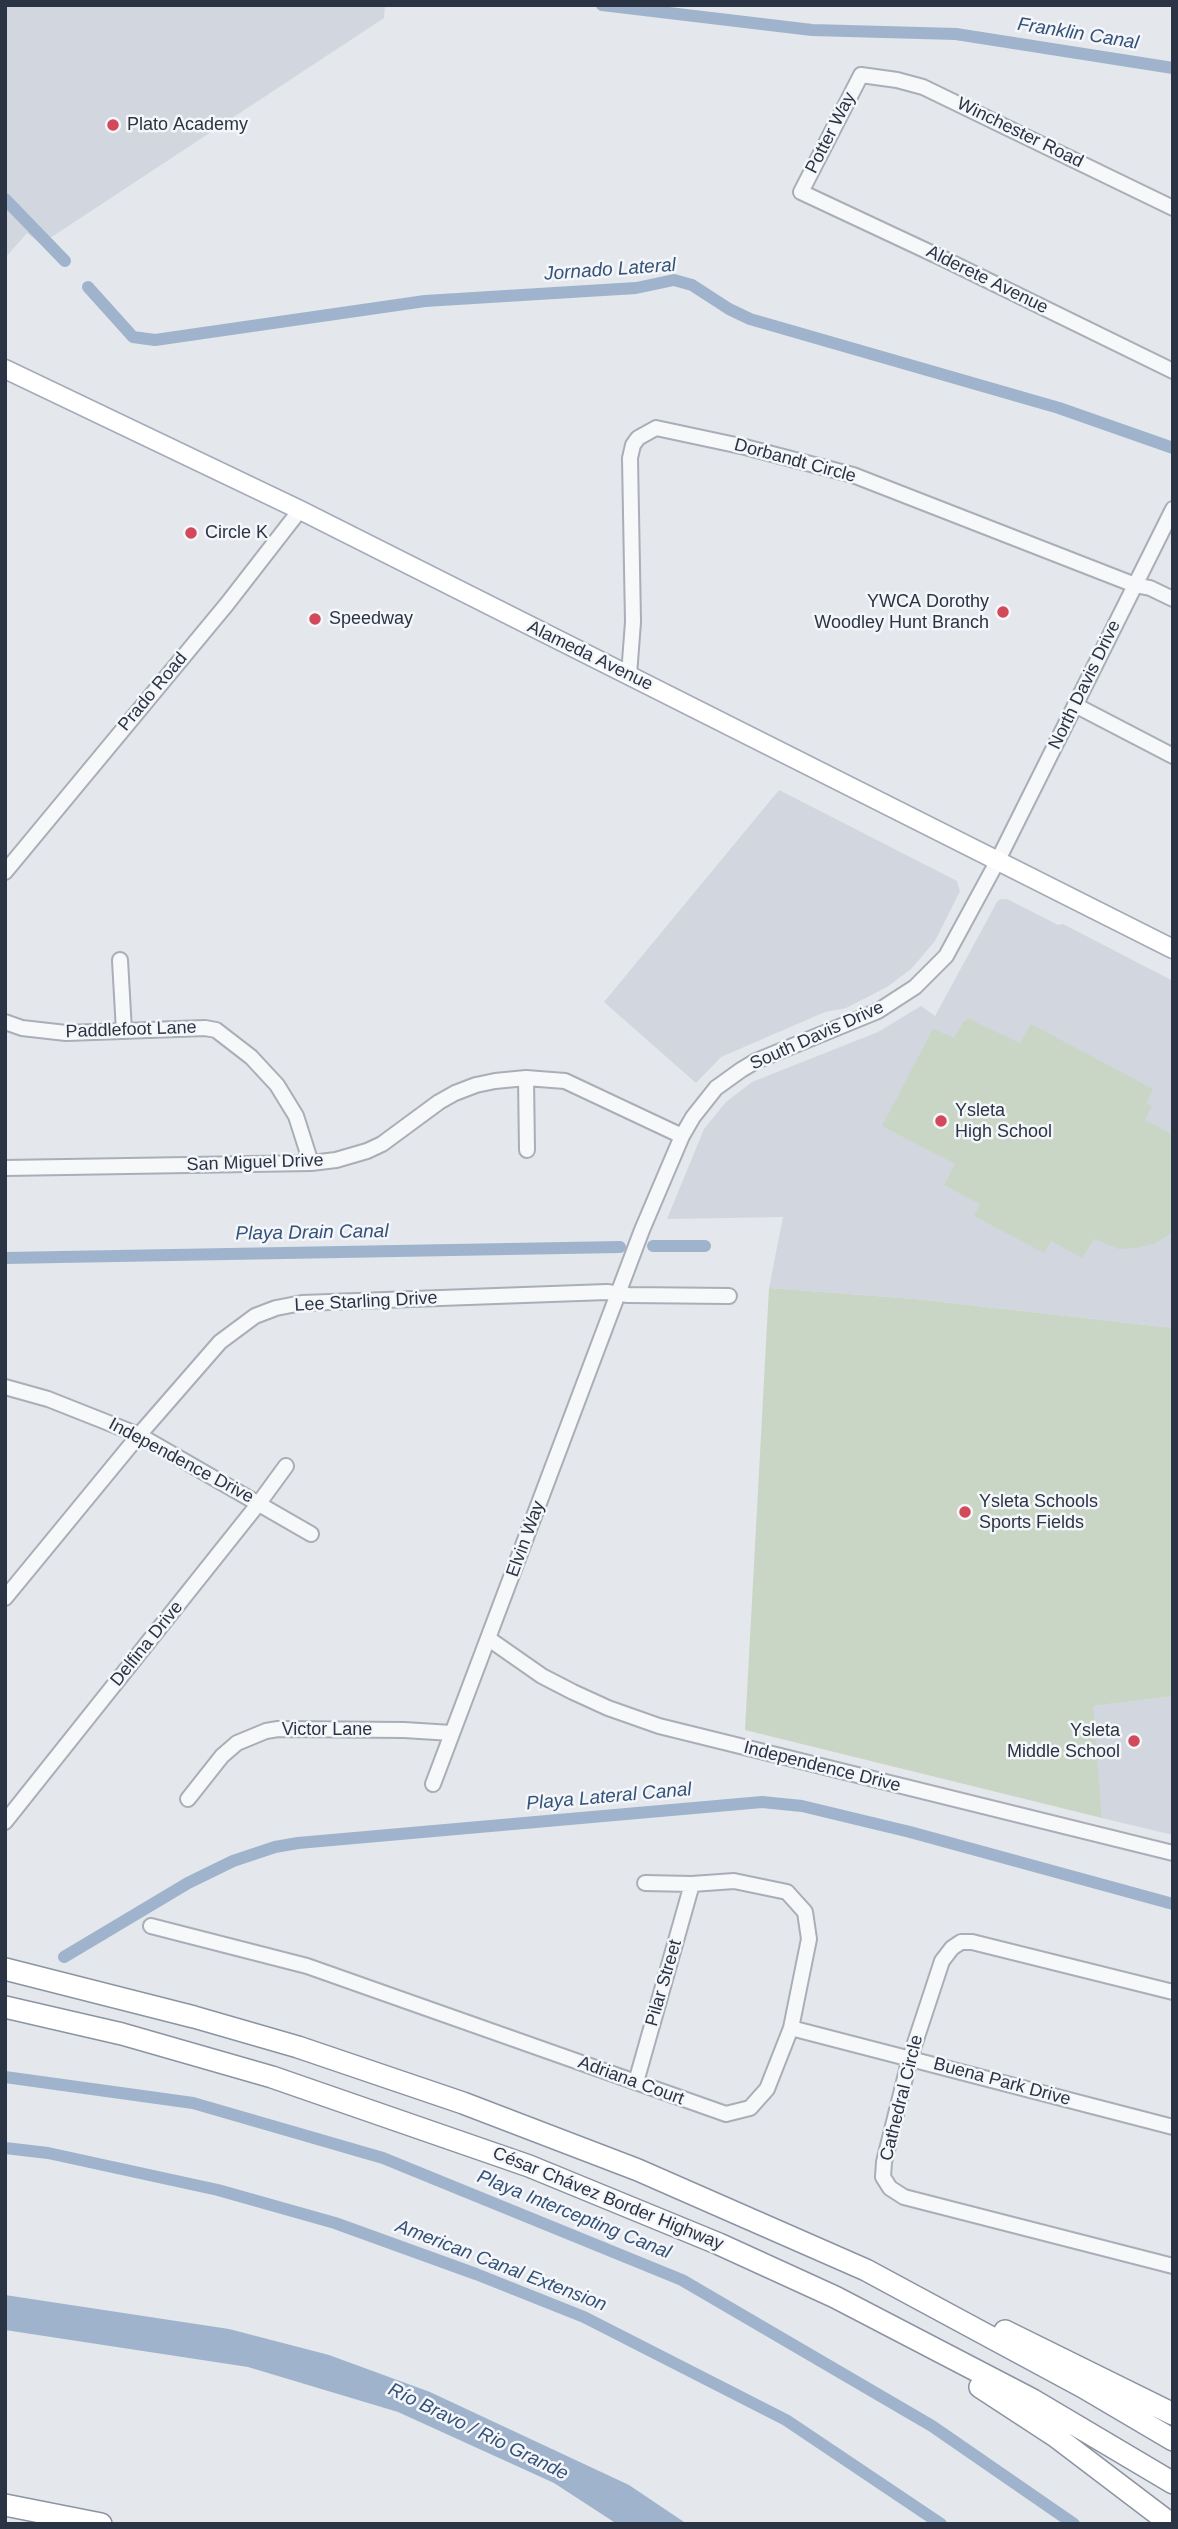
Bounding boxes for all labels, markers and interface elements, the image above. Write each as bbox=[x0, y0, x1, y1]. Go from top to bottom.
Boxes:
water label: Franklin Canal bbox=[1016, 13, 1140, 55]
street label: Potter Way bbox=[801, 89, 861, 177]
street label: Winchester Road bbox=[953, 93, 1087, 173]
place label: Plato Academy bbox=[127, 114, 248, 136]
marker: Plato Academy bbox=[105, 117, 121, 133]
street label: Alderete Avenue bbox=[923, 241, 1051, 319]
water label: Jornado Lateral bbox=[543, 254, 677, 286]
street label: Dorbandt Circle bbox=[732, 434, 858, 488]
place label: Circle K bbox=[205, 522, 268, 544]
marker: Circle K bbox=[183, 525, 199, 541]
place label: YWCA Dorothy Woodley Hunt Branch bbox=[814, 591, 989, 634]
marker: YWCA Dorothy Woodley Hunt Branch bbox=[995, 604, 1011, 620]
place label: Speedway bbox=[329, 608, 413, 630]
marker: Speedway bbox=[307, 611, 323, 627]
street label: Alameda Avenue bbox=[524, 616, 656, 696]
street label: North Davis Drive bbox=[1044, 617, 1126, 753]
street label: Prado Road bbox=[114, 648, 192, 736]
street label: South Davis Drive bbox=[747, 997, 887, 1075]
street label: Paddlefoot Lane bbox=[65, 1017, 197, 1043]
place label: Ysleta High School bbox=[955, 1100, 1052, 1142]
marker: Ysleta High School bbox=[933, 1113, 949, 1129]
street label: San Miguel Drive bbox=[186, 1150, 324, 1176]
water label: Playa Drain Canal bbox=[235, 1220, 389, 1246]
street label: Lee Starling Drive bbox=[294, 1287, 438, 1317]
street label: Independence Drive bbox=[105, 1414, 257, 1508]
place label: Ysleta Schools Sports Fields bbox=[979, 1491, 1098, 1534]
street label: Elvin Way bbox=[502, 1498, 550, 1580]
marker: Ysleta Schools Sports Fields bbox=[957, 1504, 973, 1520]
street label: Delfina Drive bbox=[106, 1597, 188, 1691]
street label: Victor Lane bbox=[282, 1719, 372, 1741]
place label: Ysleta Middle School bbox=[1007, 1720, 1120, 1762]
marker: Ysleta Middle School bbox=[1126, 1733, 1142, 1749]
street label: Independence Drive bbox=[741, 1737, 903, 1797]
water label: Playa Lateral Canal bbox=[525, 1778, 693, 1816]
street label: Pilar Street bbox=[641, 1937, 687, 2029]
street label: Cathedral Circle bbox=[876, 2033, 928, 2163]
street label: Adriana Court bbox=[575, 2052, 687, 2110]
street label: Buena Park Drive bbox=[931, 2053, 1073, 2111]
street label: César Chávez Border Highway bbox=[489, 2143, 727, 2255]
water label: Playa Intercepting Canal bbox=[474, 2166, 674, 2264]
water label: American Canal Extension bbox=[392, 2215, 610, 2317]
water label: Río Bravo / Rio Grande bbox=[384, 2378, 572, 2486]

